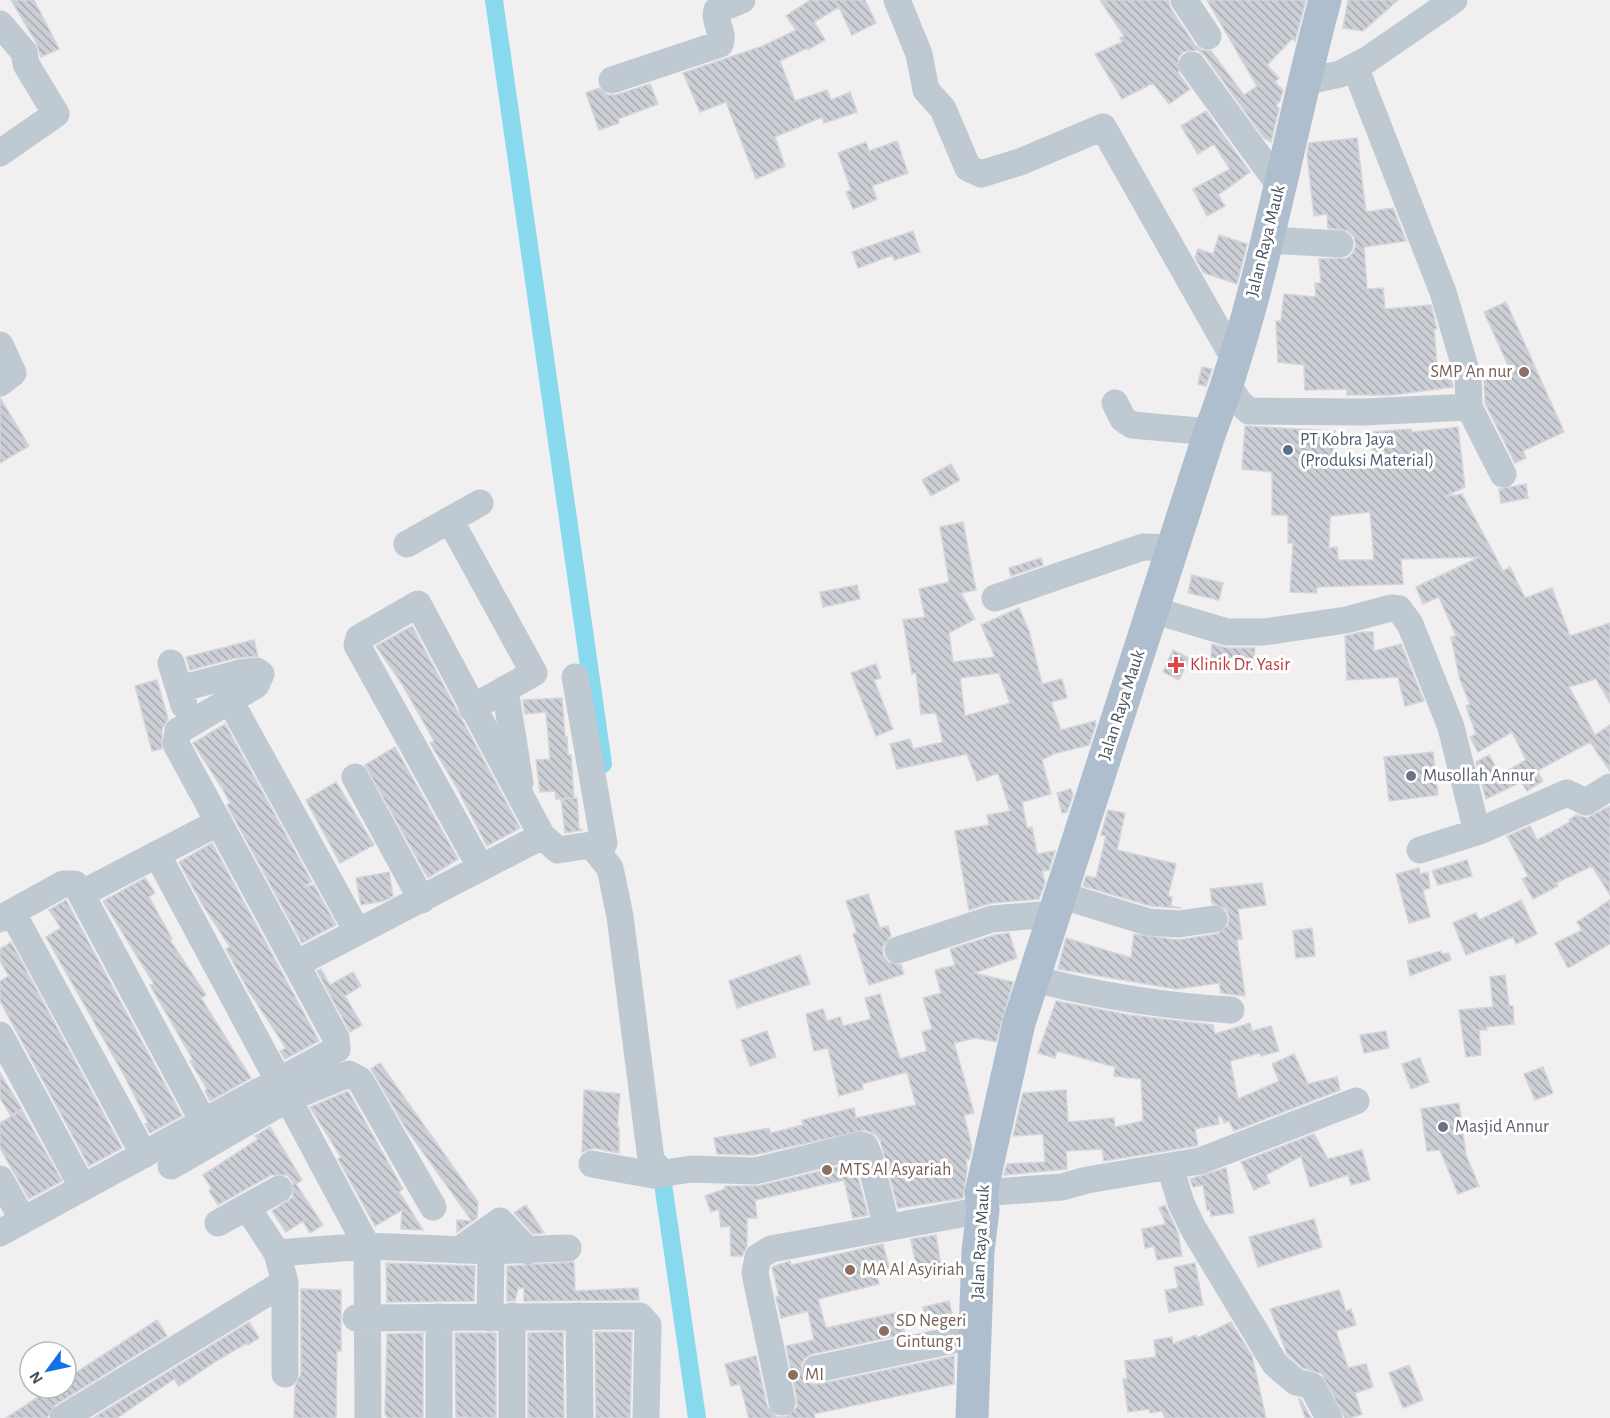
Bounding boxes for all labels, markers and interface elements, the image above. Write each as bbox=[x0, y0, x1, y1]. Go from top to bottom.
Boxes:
street label: Jalan Raya Mauk bbox=[1243, 183, 1289, 299]
place label: SMP An nur bbox=[1430, 363, 1512, 381]
marker: SMP An nur bbox=[1517, 365, 1531, 379]
place label: PT Kobra Jaya (Produksi Material) bbox=[1300, 431, 1434, 470]
marker: PT Kobra Jaya (Produksi Material) bbox=[1281, 443, 1295, 457]
street label: Jalan Raya Mauk bbox=[1096, 647, 1148, 762]
marker: Klinik Dr. Yasir bbox=[1167, 656, 1185, 674]
place label: Klinik Dr. Yasir bbox=[1190, 656, 1290, 674]
place label: Musollah Annur bbox=[1423, 767, 1535, 785]
marker: Musollah Annur bbox=[1404, 769, 1418, 783]
place label: Masjid Annur bbox=[1455, 1118, 1549, 1136]
marker: Masjid Annur bbox=[1436, 1120, 1450, 1134]
place label: MTS Al Asyariah bbox=[839, 1161, 951, 1179]
marker: MTS Al Asyariah bbox=[820, 1163, 834, 1177]
street label: Jalan Raya Mauk bbox=[969, 1184, 993, 1300]
place label: MA Al Asyiriah bbox=[862, 1261, 964, 1279]
marker: MA Al Asyiriah bbox=[843, 1263, 857, 1277]
place label: SD Negeri Gintung 1 bbox=[896, 1312, 966, 1351]
marker: SD Negeri Gintung 1 bbox=[877, 1324, 891, 1338]
north arrow bbox=[18, 1340, 78, 1400]
place label: MI bbox=[805, 1366, 824, 1384]
marker: MI bbox=[786, 1368, 800, 1382]
text: N bbox=[27, 1369, 46, 1387]

